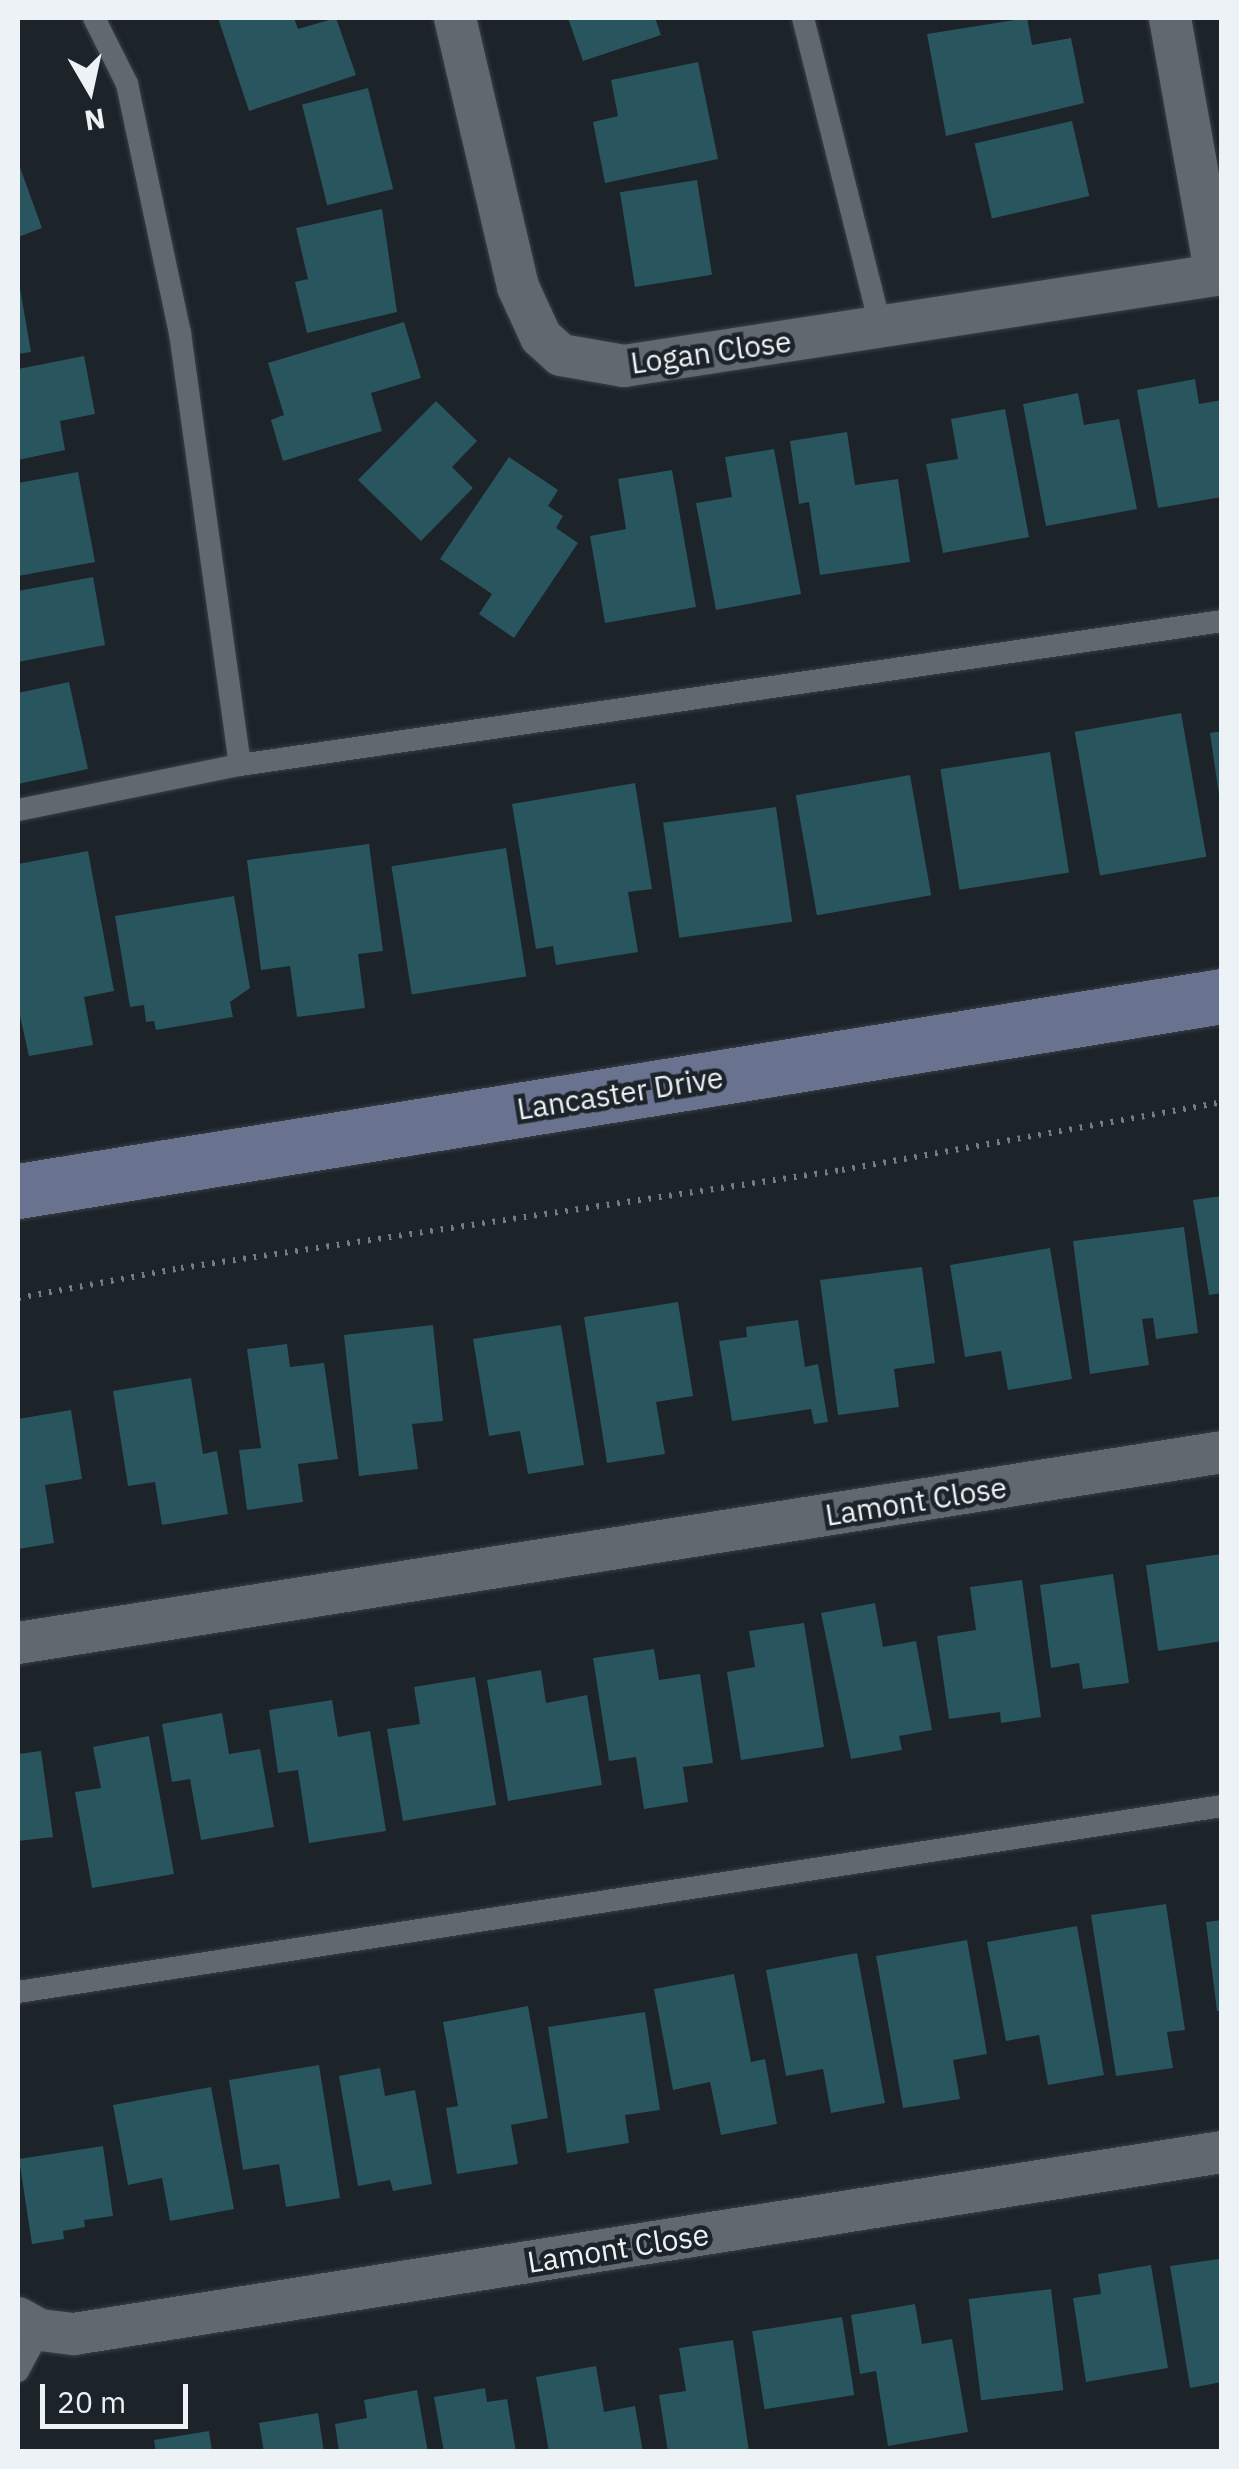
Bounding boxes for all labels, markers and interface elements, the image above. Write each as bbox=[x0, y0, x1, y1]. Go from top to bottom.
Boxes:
north arrow bbox=[40, 40, 140, 140]
text: N bbox=[82, 100, 108, 140]
street label: Logan Close bbox=[628, 323, 794, 381]
street label: Lancaster Drive bbox=[514, 1059, 726, 1127]
street label: Lamont Close bbox=[823, 1469, 1009, 1533]
street label: Lamont Close bbox=[525, 2216, 711, 2280]
scale bar bbox=[45, 2364, 192, 2426]
text: 20 m bbox=[57, 2382, 126, 2421]

